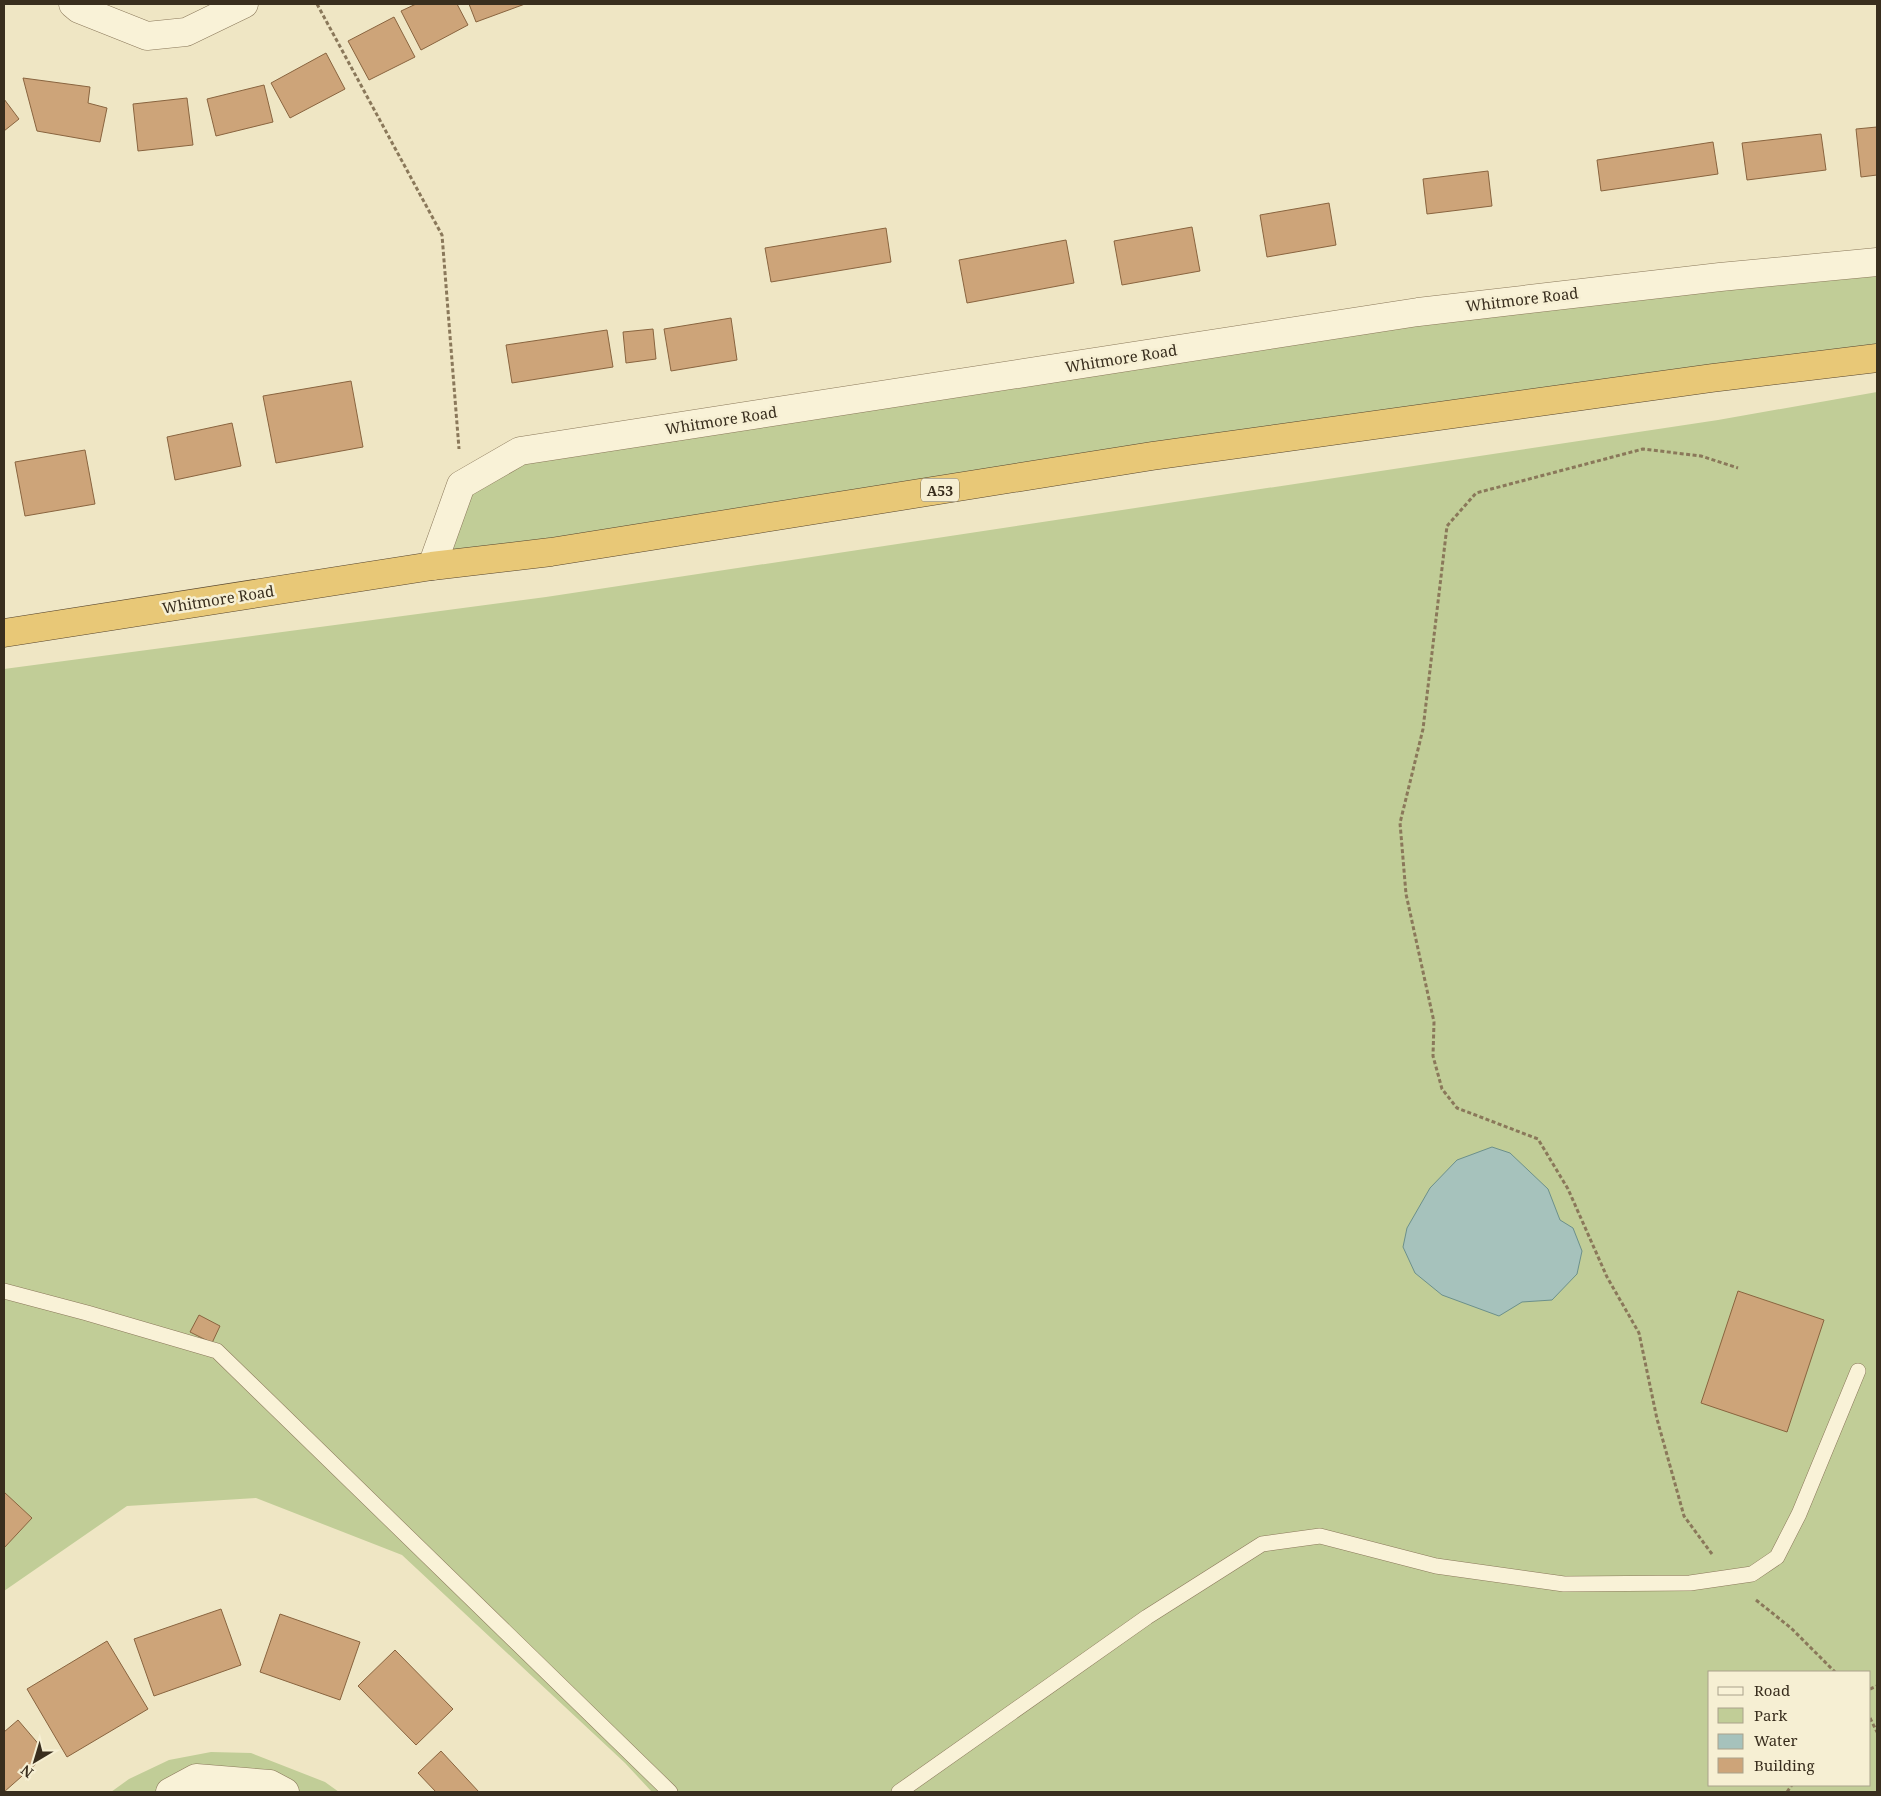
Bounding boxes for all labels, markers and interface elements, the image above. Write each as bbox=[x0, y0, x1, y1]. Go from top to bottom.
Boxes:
street label: Whitmore Road bbox=[1465, 282, 1579, 316]
street label: Whitmore Road bbox=[1063, 339, 1179, 377]
street label: Whitmore Road bbox=[663, 401, 779, 439]
road number: A53 bbox=[921, 478, 959, 502]
street label: Whitmore Road bbox=[160, 580, 276, 618]
legend bbox=[1708, 1671, 1871, 1786]
text: Road bbox=[1754, 1680, 1790, 1700]
text: Park bbox=[1754, 1705, 1788, 1725]
text: Water bbox=[1754, 1730, 1797, 1750]
north arrow bbox=[10, 1736, 60, 1786]
text: Building bbox=[1754, 1755, 1815, 1775]
text: N bbox=[16, 1761, 37, 1783]

